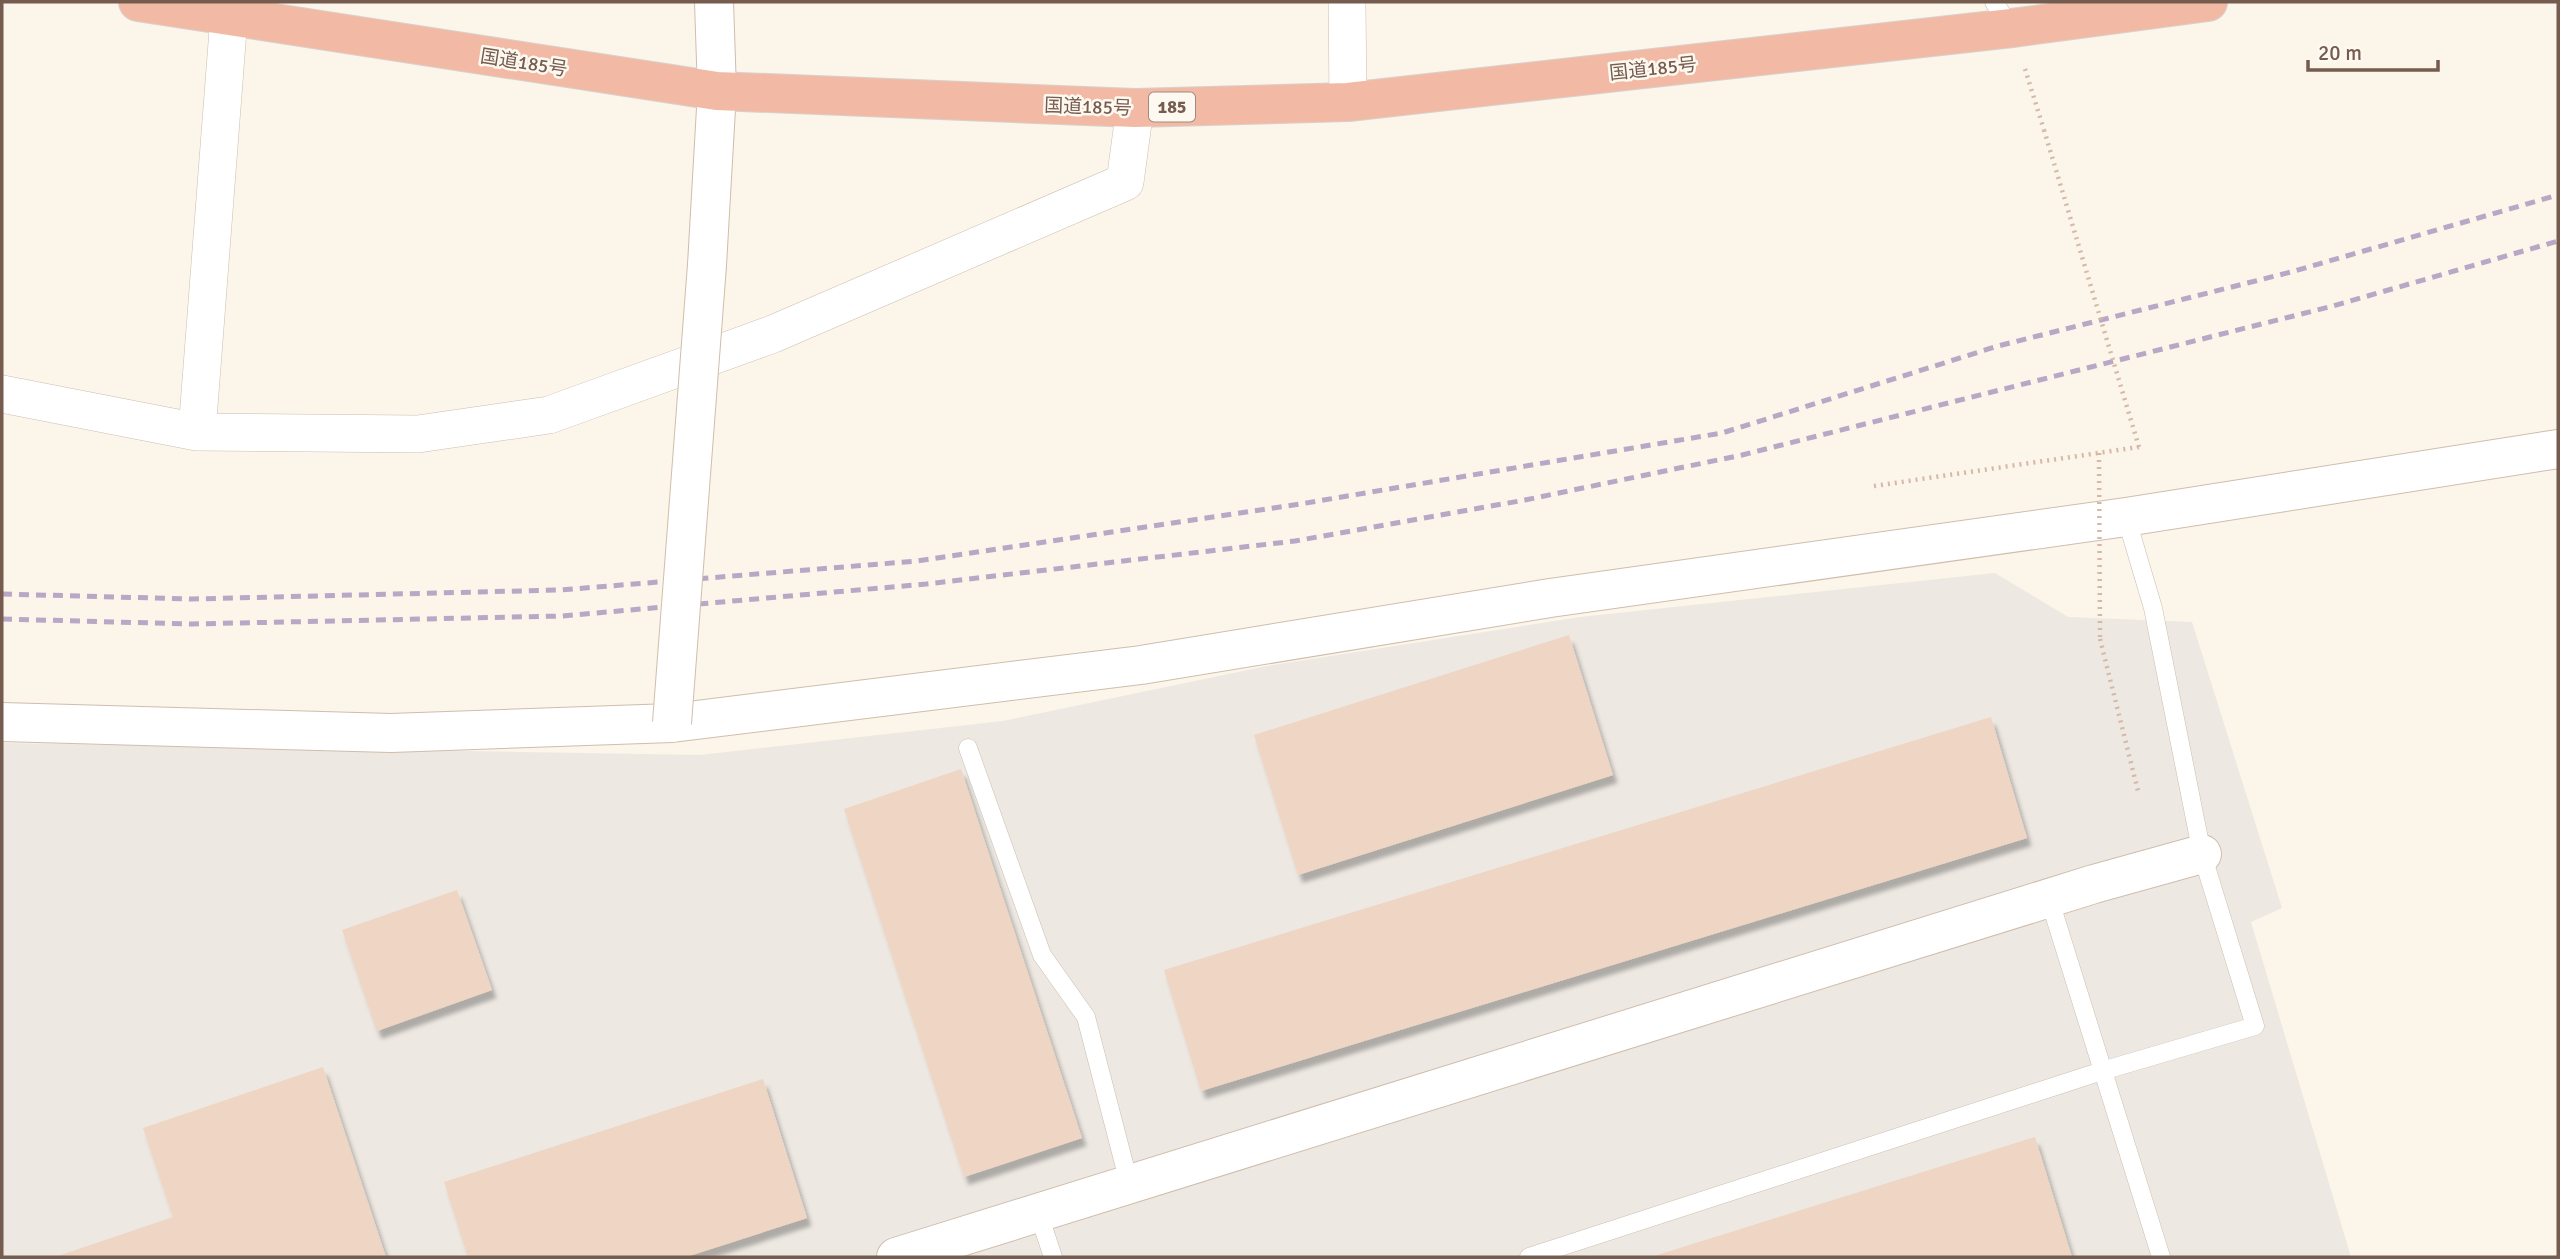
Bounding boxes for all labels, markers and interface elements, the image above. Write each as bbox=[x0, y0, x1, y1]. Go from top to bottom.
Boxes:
scale bar bbox=[2308, 28, 2438, 72]
text: 20 m bbox=[2318, 40, 2362, 66]
street label: 国道185号 bbox=[479, 44, 569, 82]
street label: 国道185号 bbox=[1608, 52, 1698, 86]
road number: 185 bbox=[1149, 92, 1195, 122]
street label: 国道185号 bbox=[1044, 93, 1132, 121]

